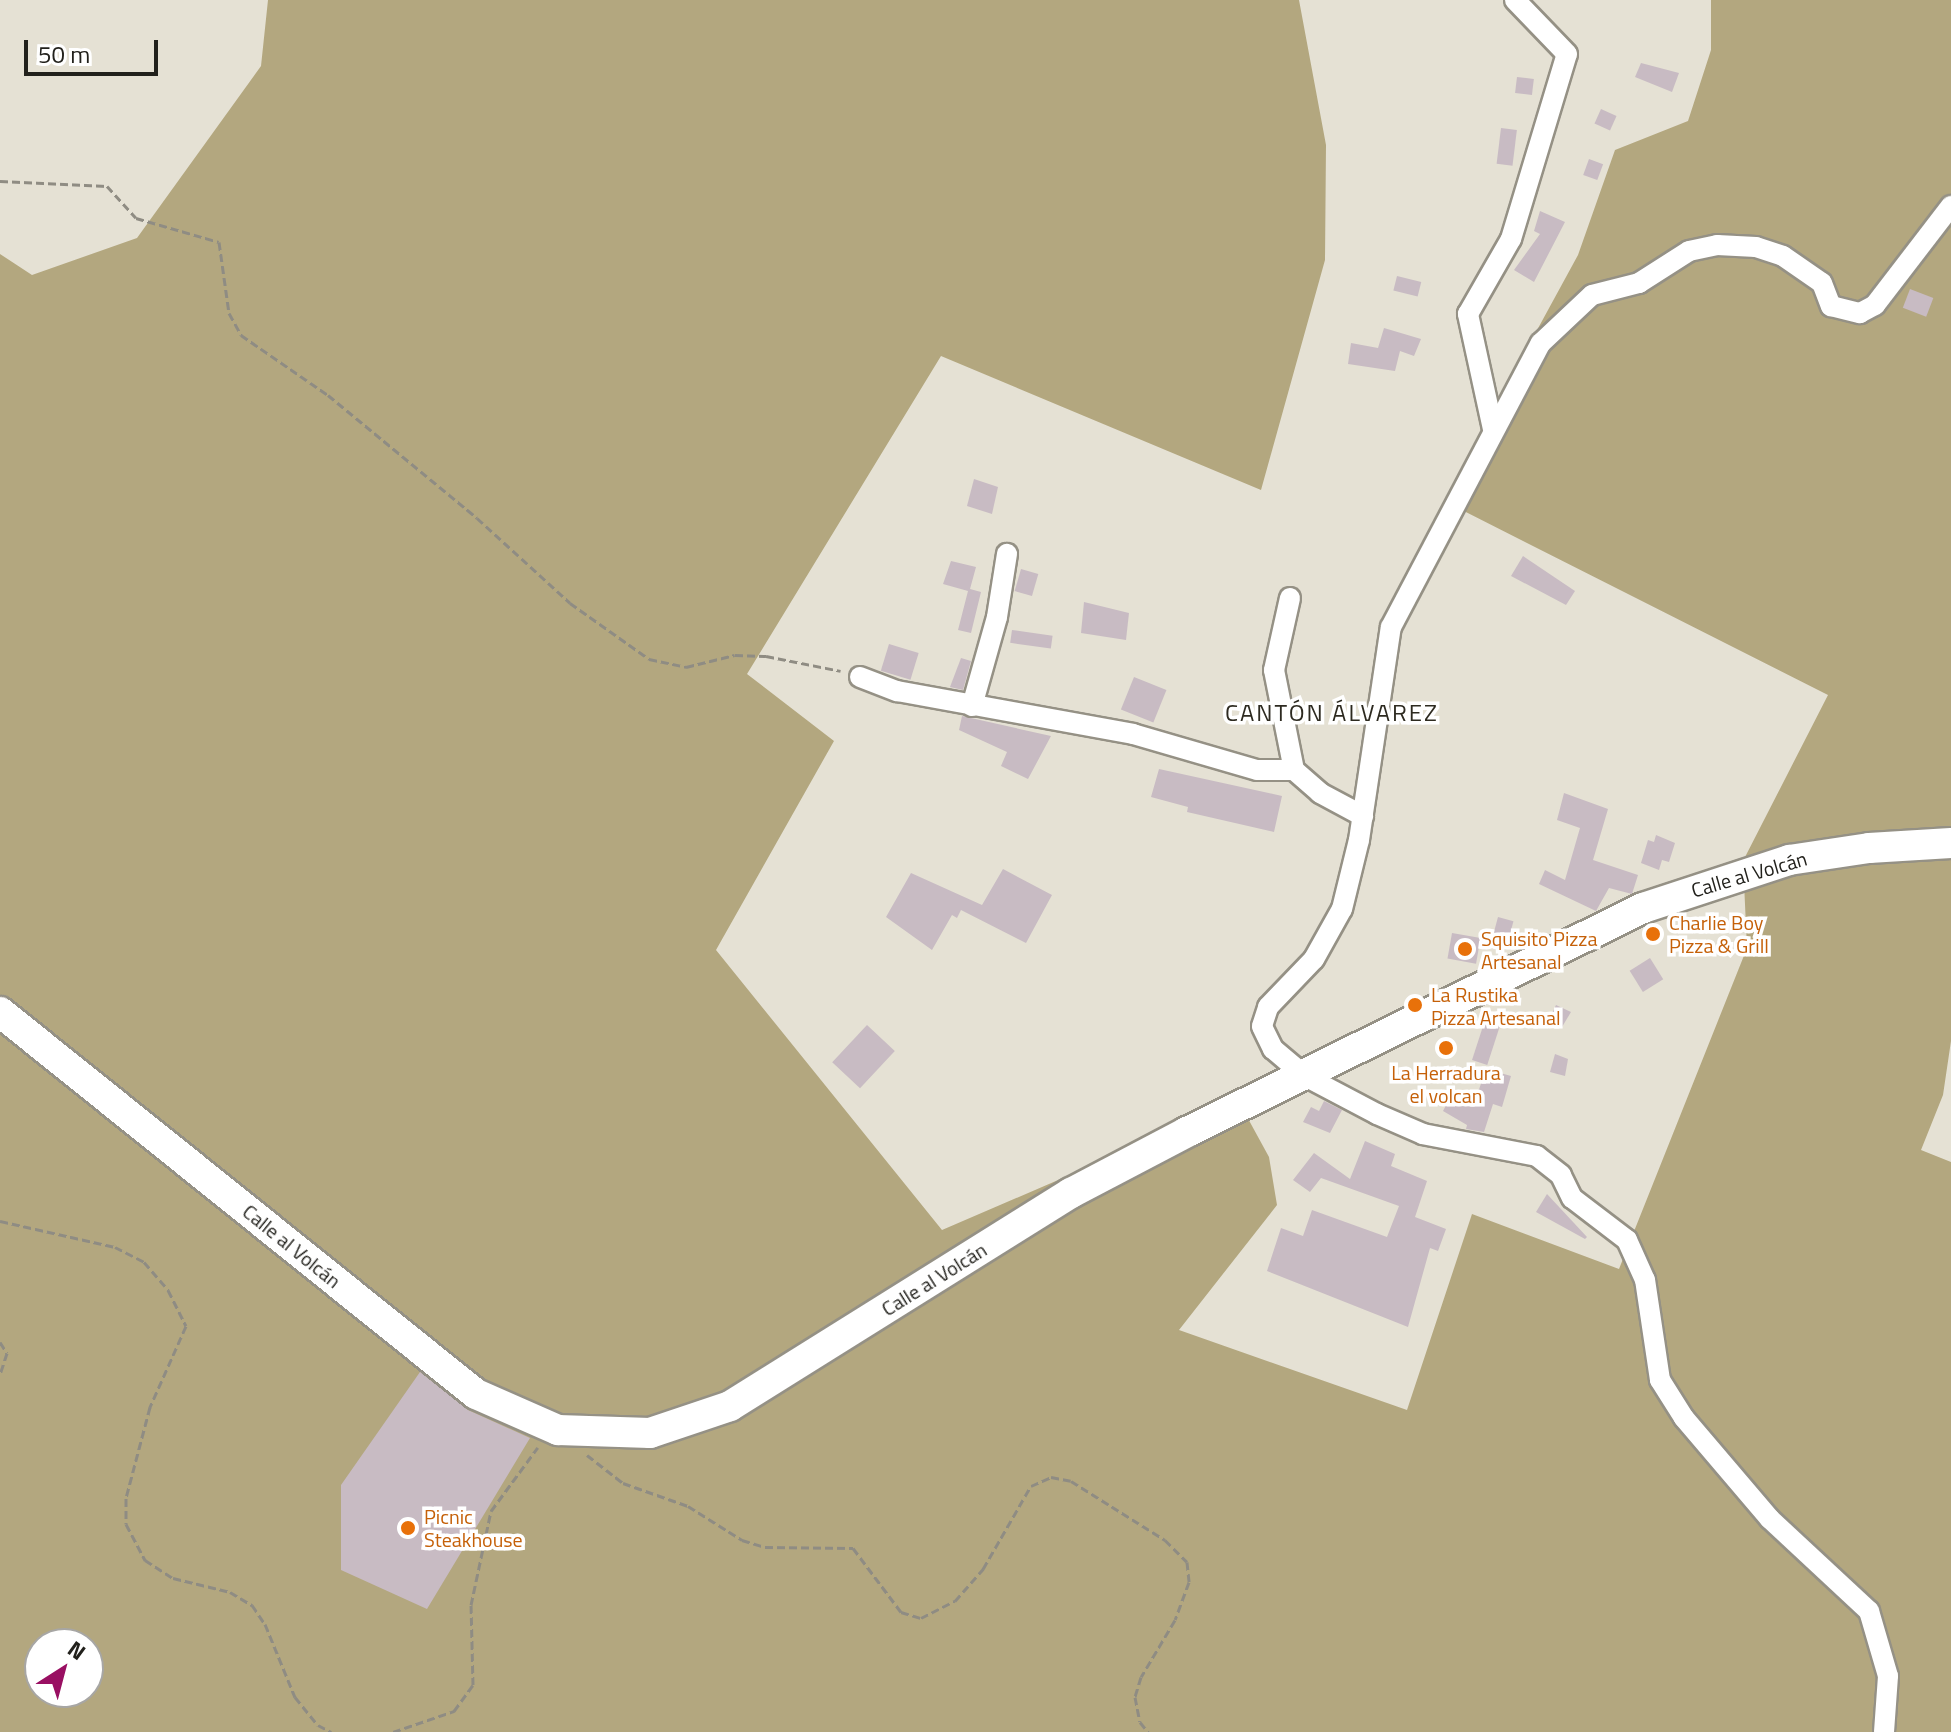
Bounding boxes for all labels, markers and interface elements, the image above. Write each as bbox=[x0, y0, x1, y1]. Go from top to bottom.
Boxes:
scale bar bbox=[28, 24, 162, 74]
text: 50 m bbox=[38, 36, 90, 72]
district label: CANTÓN ÁLVAREZ bbox=[1225, 699, 1439, 727]
street label: Calle al Volcán bbox=[1688, 846, 1810, 902]
place label: Charlie Boy Pizza & Grill bbox=[1669, 910, 1769, 957]
marker: Charlie Boy Pizza & Grill bbox=[1644, 925, 1662, 943]
place label: Squisito Pizza Artesanal bbox=[1481, 926, 1597, 973]
marker: Squisito Pizza Artesanal bbox=[1456, 940, 1474, 958]
place label: La Rustika Pizza Artesanal bbox=[1431, 982, 1561, 1029]
marker: La Rustika Pizza Artesanal bbox=[1406, 996, 1424, 1014]
marker: La Herradura el volcan bbox=[1437, 1039, 1455, 1057]
place label: La Herradura el volcan bbox=[1391, 1060, 1501, 1107]
street label: Calle al Volcán bbox=[238, 1199, 346, 1293]
street label: Calle al Volcán bbox=[877, 1237, 991, 1321]
place label: Picnic Steakhouse bbox=[424, 1504, 523, 1551]
marker: Picnic Steakhouse bbox=[399, 1519, 417, 1537]
north arrow bbox=[24, 1628, 104, 1708]
text: N bbox=[61, 1632, 93, 1668]

